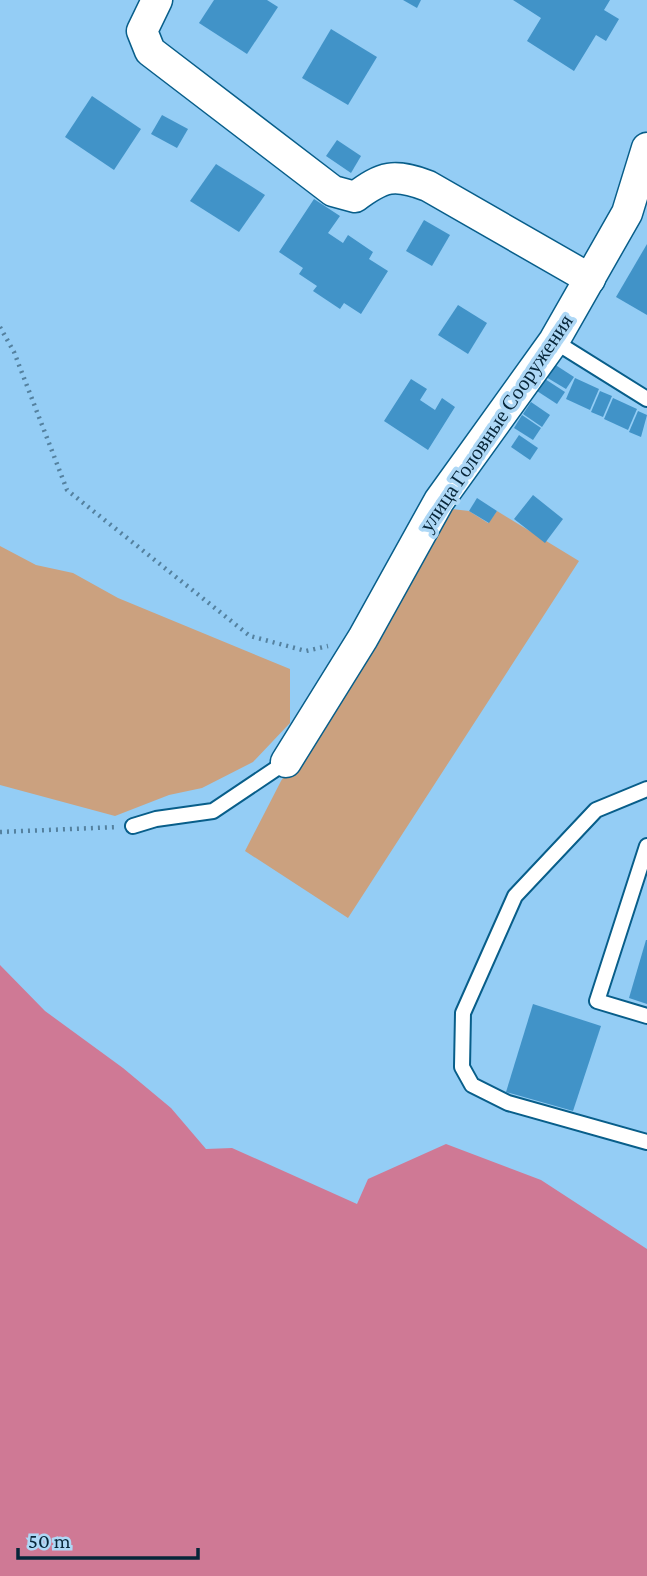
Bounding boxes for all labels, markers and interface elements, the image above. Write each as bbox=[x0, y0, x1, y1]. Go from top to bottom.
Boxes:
street label: улица Головные Сооружения bbox=[414, 309, 578, 536]
scale bar bbox=[18, 1516, 198, 1560]
text: 50 m bbox=[28, 1529, 71, 1553]

